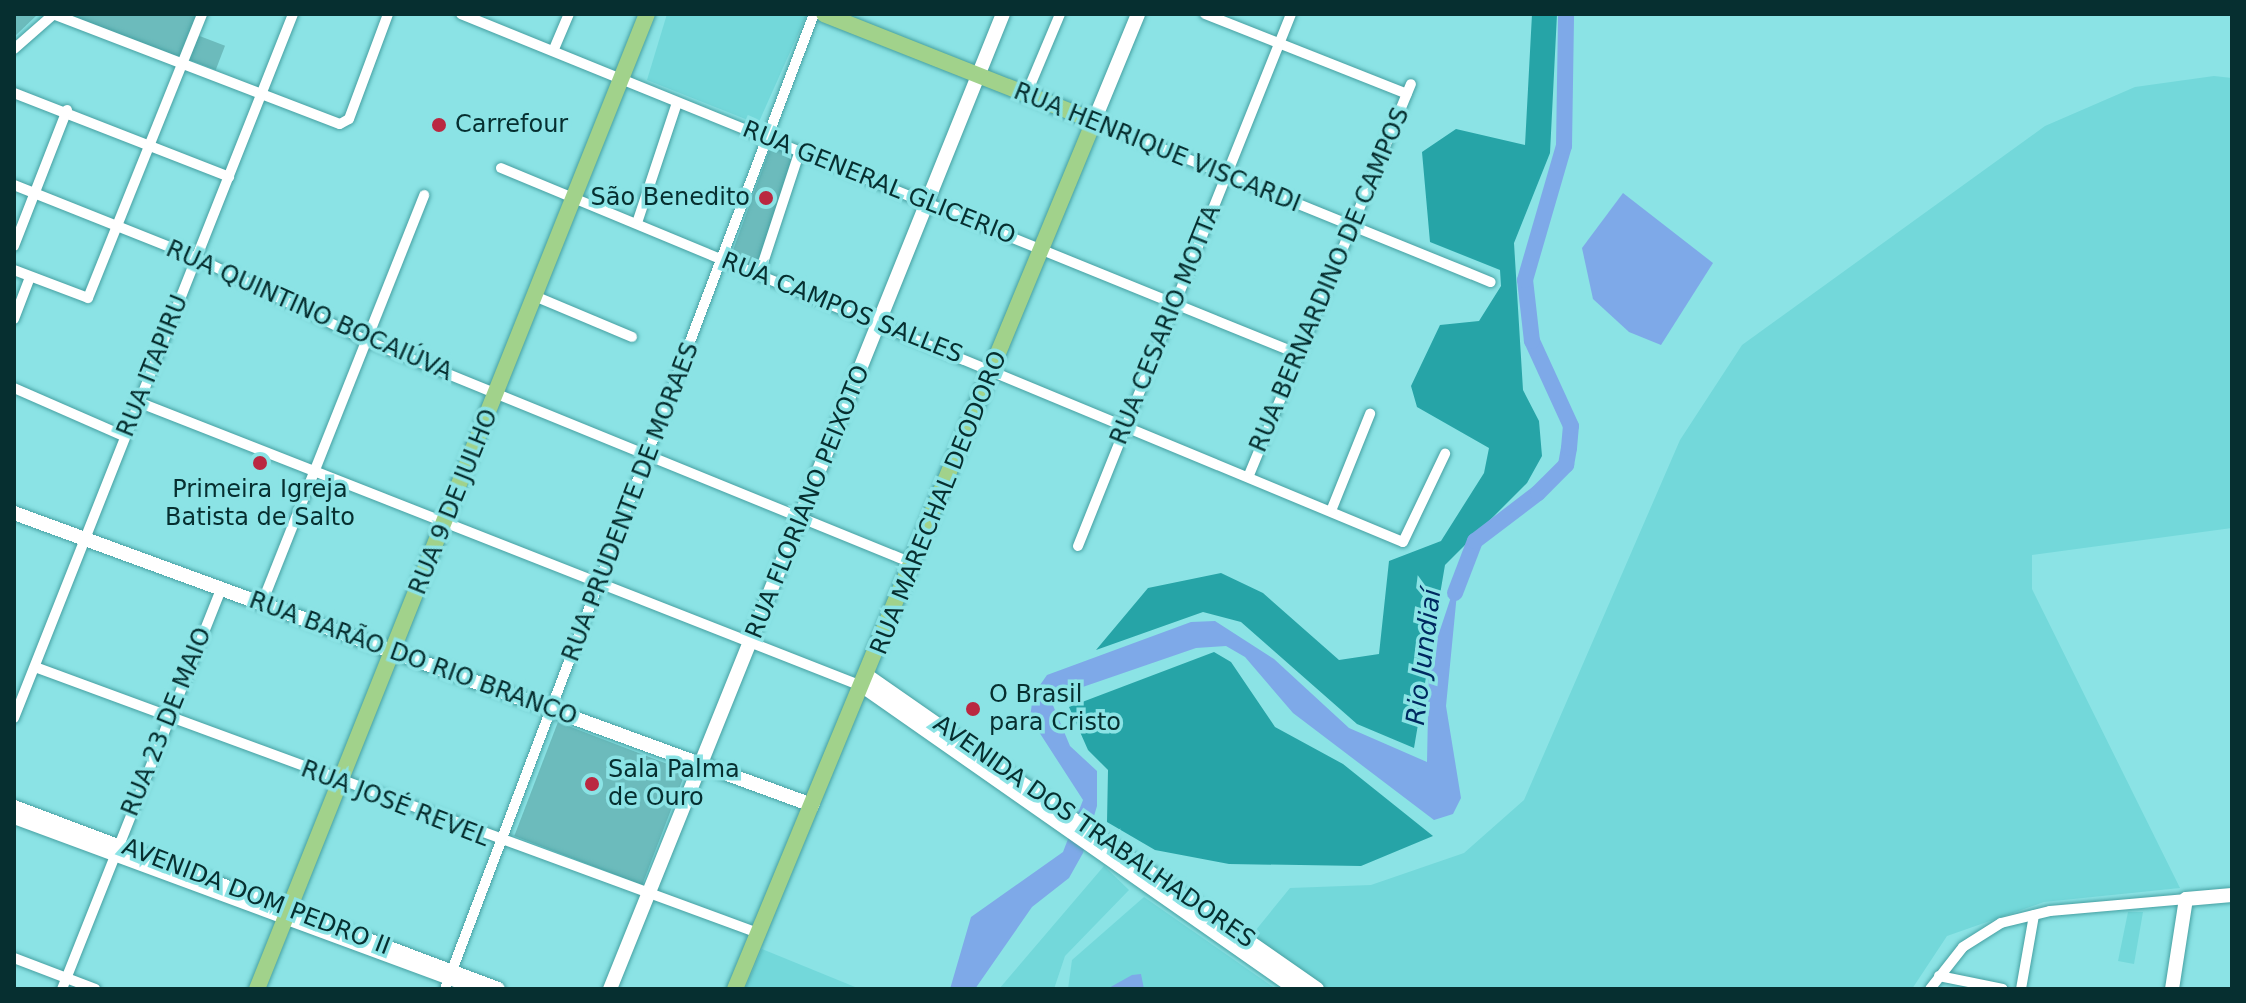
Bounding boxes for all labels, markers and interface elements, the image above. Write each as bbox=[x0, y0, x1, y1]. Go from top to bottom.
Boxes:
street label: RUA HENRIQUE VISCARDI bbox=[1009, 77, 1305, 219]
street label: RUA BERNARDINO DE CAMPOS bbox=[1244, 103, 1416, 457]
place label: Carrefour bbox=[455, 111, 568, 139]
street label: RUA GENERAL GLICERIO bbox=[738, 115, 1020, 251]
marker: Carrefour bbox=[430, 116, 448, 134]
place label: São Benedito bbox=[591, 184, 750, 212]
marker: São Benedito bbox=[757, 189, 775, 207]
street label: RUA CESARIO MOTTA bbox=[1105, 201, 1227, 449]
street label: RUA QUINTINO BOCAIÚVA bbox=[162, 235, 456, 387]
street label: RUA CAMPOS SALLES bbox=[717, 246, 967, 370]
street label: RUA ITAPIRU bbox=[111, 291, 195, 441]
street label: RUA PRUDENTE DE MORAES bbox=[557, 338, 705, 666]
street label: RUA MARECHAL DEODORO bbox=[865, 347, 1013, 659]
street label: RUA FLORIANO PEIXOTO bbox=[740, 361, 876, 643]
street label: RUA 9 DE JULHO bbox=[404, 405, 504, 599]
marker: Primeira Igreja Batista de Salto bbox=[251, 454, 269, 472]
place label: Primeira Igreja Batista de Salto bbox=[165, 476, 355, 532]
street label: RUA BARÃO DO RIO BRANCO bbox=[245, 586, 581, 732]
water label: Rio Jundiaí bbox=[1400, 587, 1448, 727]
street label: RUA 23 DE MAIO bbox=[116, 624, 218, 820]
place label: O Brasil para Cristo bbox=[989, 681, 1121, 737]
marker: O Brasil para Cristo bbox=[964, 700, 982, 718]
street label: AVENIDA DOS TRABALHADORES bbox=[928, 710, 1260, 954]
street label: RUA JOSÉ REVEL bbox=[297, 755, 493, 853]
place label: Sala Palma de Ouro bbox=[608, 756, 740, 812]
marker: Sala Palma de Ouro bbox=[583, 775, 601, 793]
street label: AVENIDA DOM PEDRO II bbox=[118, 833, 394, 961]

